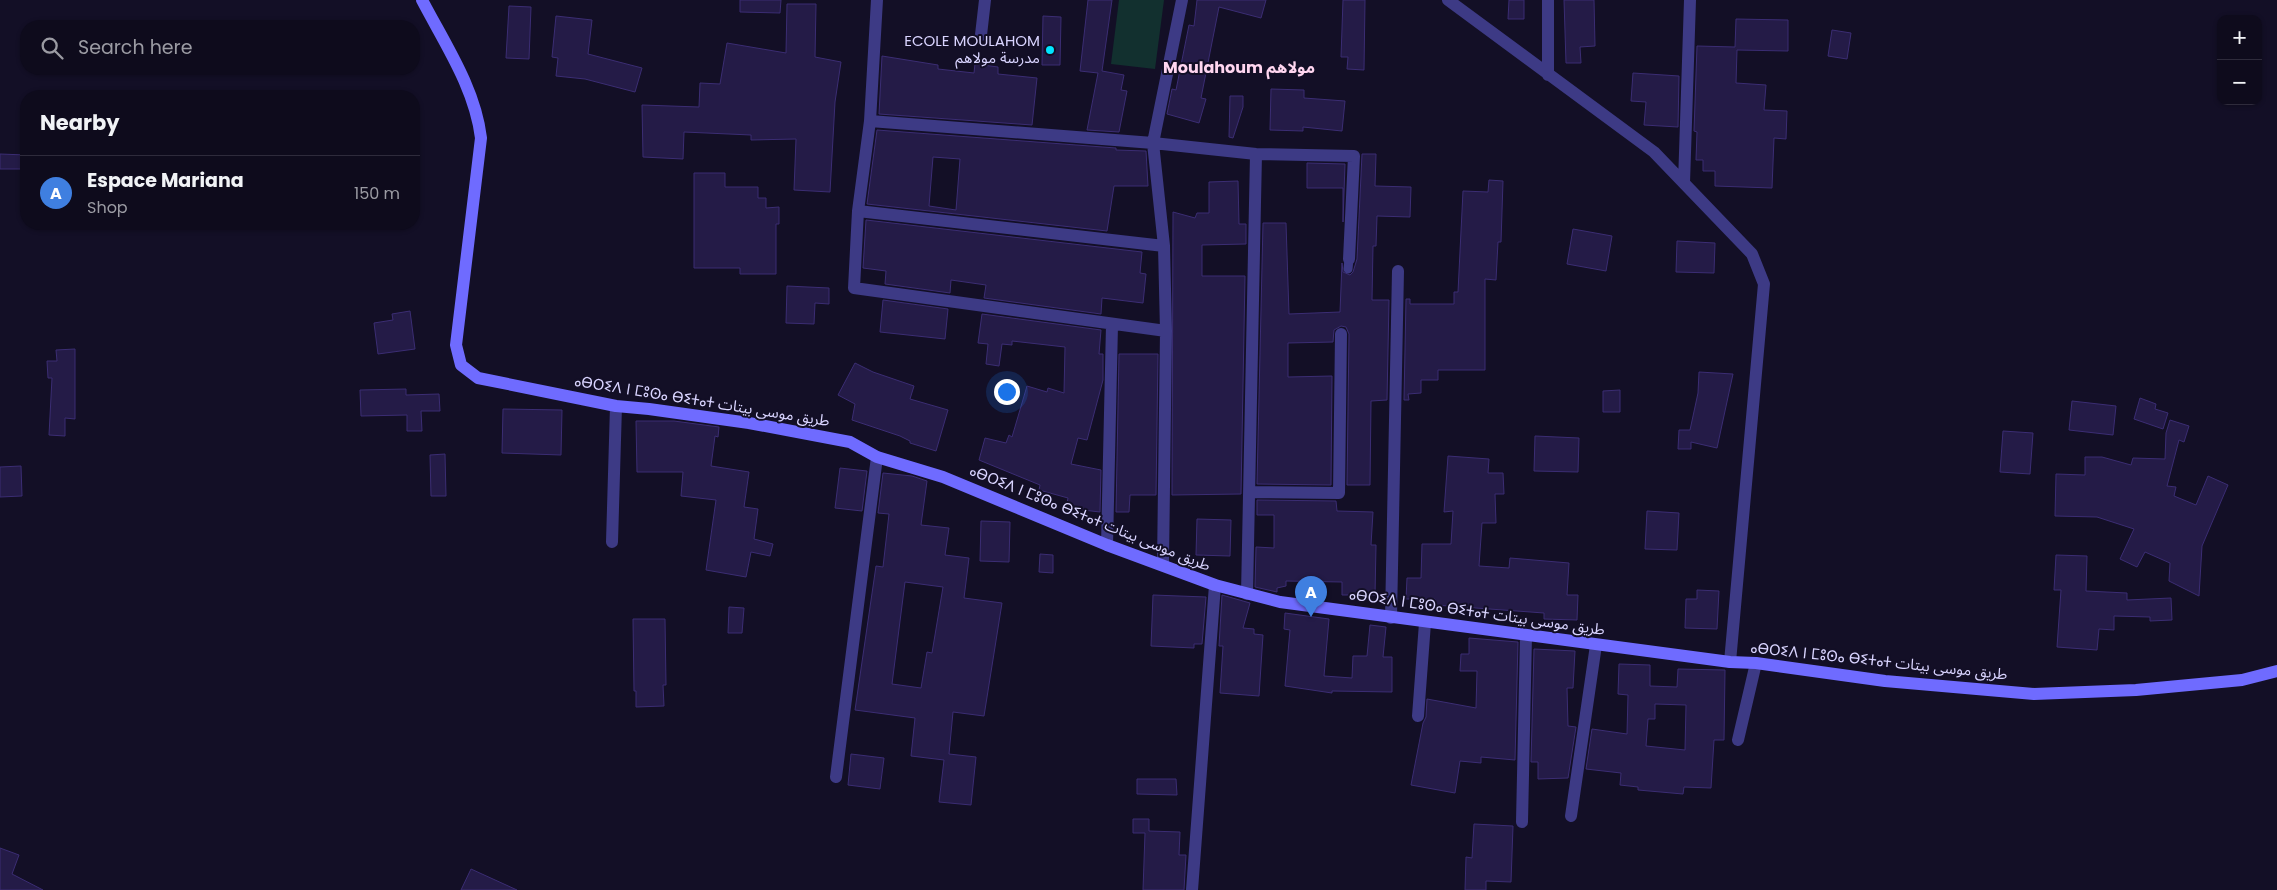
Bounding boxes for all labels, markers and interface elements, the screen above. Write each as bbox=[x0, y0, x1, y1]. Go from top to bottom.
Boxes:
map controls bbox=[2217, 15, 2262, 105]
button: + bbox=[2217, 15, 2262, 60]
search box bbox=[20, 20, 420, 75]
place label: ECOLE MOULAHOM مدرسة مولاهم bbox=[904, 30, 1040, 69]
icon: search bbox=[38, 34, 66, 62]
text: Search here bbox=[78, 34, 192, 61]
marker: ECOLE MOULAHOM مدرسة مولاهم bbox=[1044, 44, 1056, 56]
district label: Moulahoum مولاهم bbox=[1163, 56, 1315, 80]
button: − bbox=[2217, 60, 2262, 105]
text: Nearby bbox=[40, 108, 120, 137]
text: Espace Mariana bbox=[87, 167, 244, 194]
text: A bbox=[50, 182, 62, 205]
text: 150 m bbox=[354, 182, 400, 205]
text: Shop bbox=[87, 196, 128, 219]
street label: ⴰⴱⵔⵉⴷ ⵏ ⵎⵓⵙⴰ ⴱⵉⵜⴰⵜ طريق موسى بيتات bbox=[573, 370, 831, 431]
your location bbox=[994, 379, 1020, 405]
street label: ⴰⴱⵔⵉⴷ ⵏ ⵎⵓⵙⴰ ⴱⵉⵜⴰⵜ طريق موسى بيتات bbox=[967, 459, 1214, 576]
pin: A bbox=[1295, 576, 1327, 617]
street label: ⴰⴱⵔⵉⴷ ⵏ ⵎⵓⵙⴰ ⴱⵉⵜⴰⵜ طريق موسى بيتات bbox=[1348, 583, 1606, 640]
street label: ⴰⴱⵔⵉⴷ ⵏ ⵎⵓⵙⴰ ⴱⵉⵜⴰⵜ طريق موسى بيتات bbox=[1750, 637, 2009, 684]

